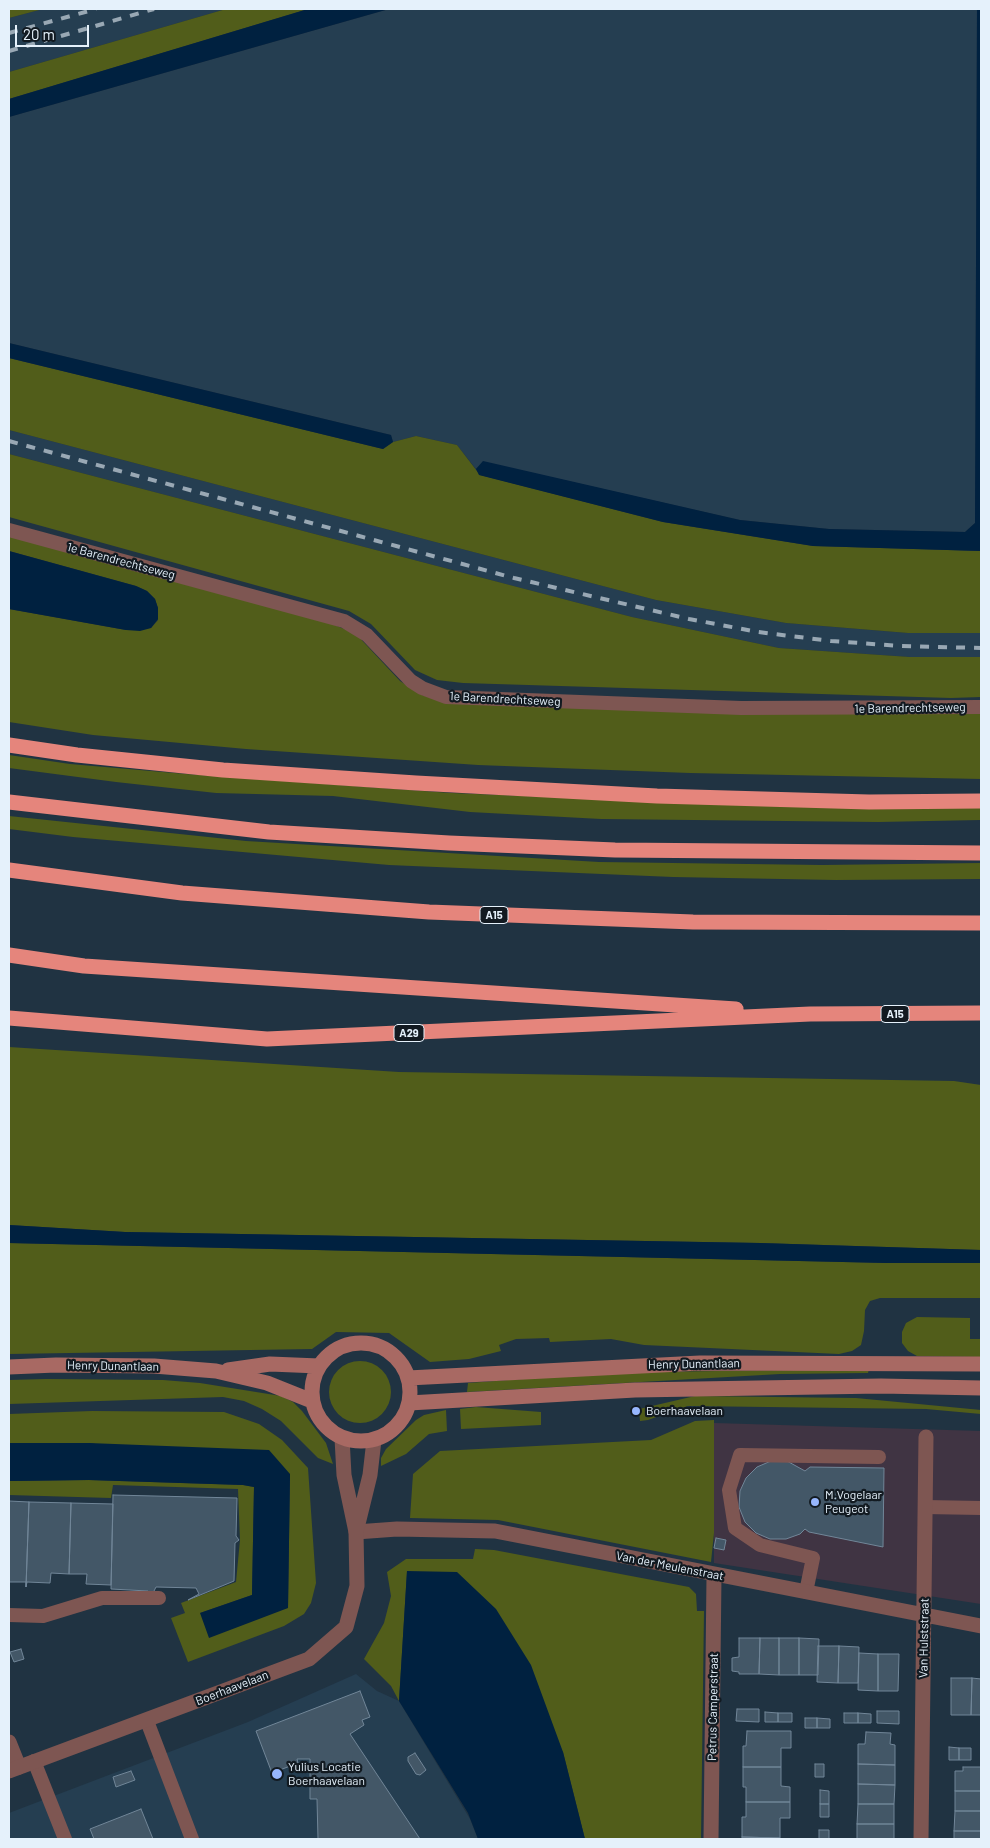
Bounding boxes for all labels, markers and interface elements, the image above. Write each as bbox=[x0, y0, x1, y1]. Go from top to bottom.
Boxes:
scale bar bbox=[18, 15, 91, 47]
text: 20 m bbox=[23, 25, 55, 43]
street label: 1e Barendrechtseweg bbox=[65, 540, 177, 582]
street label: 1e Barendrechtseweg bbox=[449, 689, 561, 709]
street label: 1e Barendrechtseweg bbox=[854, 700, 966, 716]
road number: A15 bbox=[480, 906, 508, 924]
road number: A15 bbox=[881, 1006, 909, 1022]
road number: A29 bbox=[394, 1024, 424, 1042]
street label: Henry Dunantlaan bbox=[648, 1356, 740, 1372]
street label: Henry Dunantlaan bbox=[67, 1358, 159, 1374]
place label: Boerhaavelaan bbox=[646, 1404, 723, 1418]
marker: Boerhaavelaan bbox=[630, 1405, 642, 1417]
place label: M.Vogelaar Peugeot bbox=[825, 1488, 882, 1516]
marker: M.Vogelaar Peugeot bbox=[809, 1496, 821, 1508]
street label: Van der Meulenstraat bbox=[615, 1549, 725, 1583]
street label: Van Hulststraat bbox=[916, 1598, 932, 1678]
street label: Petrus Camperstraat bbox=[705, 1653, 721, 1761]
street label: Boerhaavelaan bbox=[194, 1668, 270, 1708]
place label: Yulius Locatie Boerhaavelaan bbox=[288, 1760, 365, 1788]
marker: Yulius Locatie Boerhaavelaan bbox=[270, 1767, 284, 1781]

